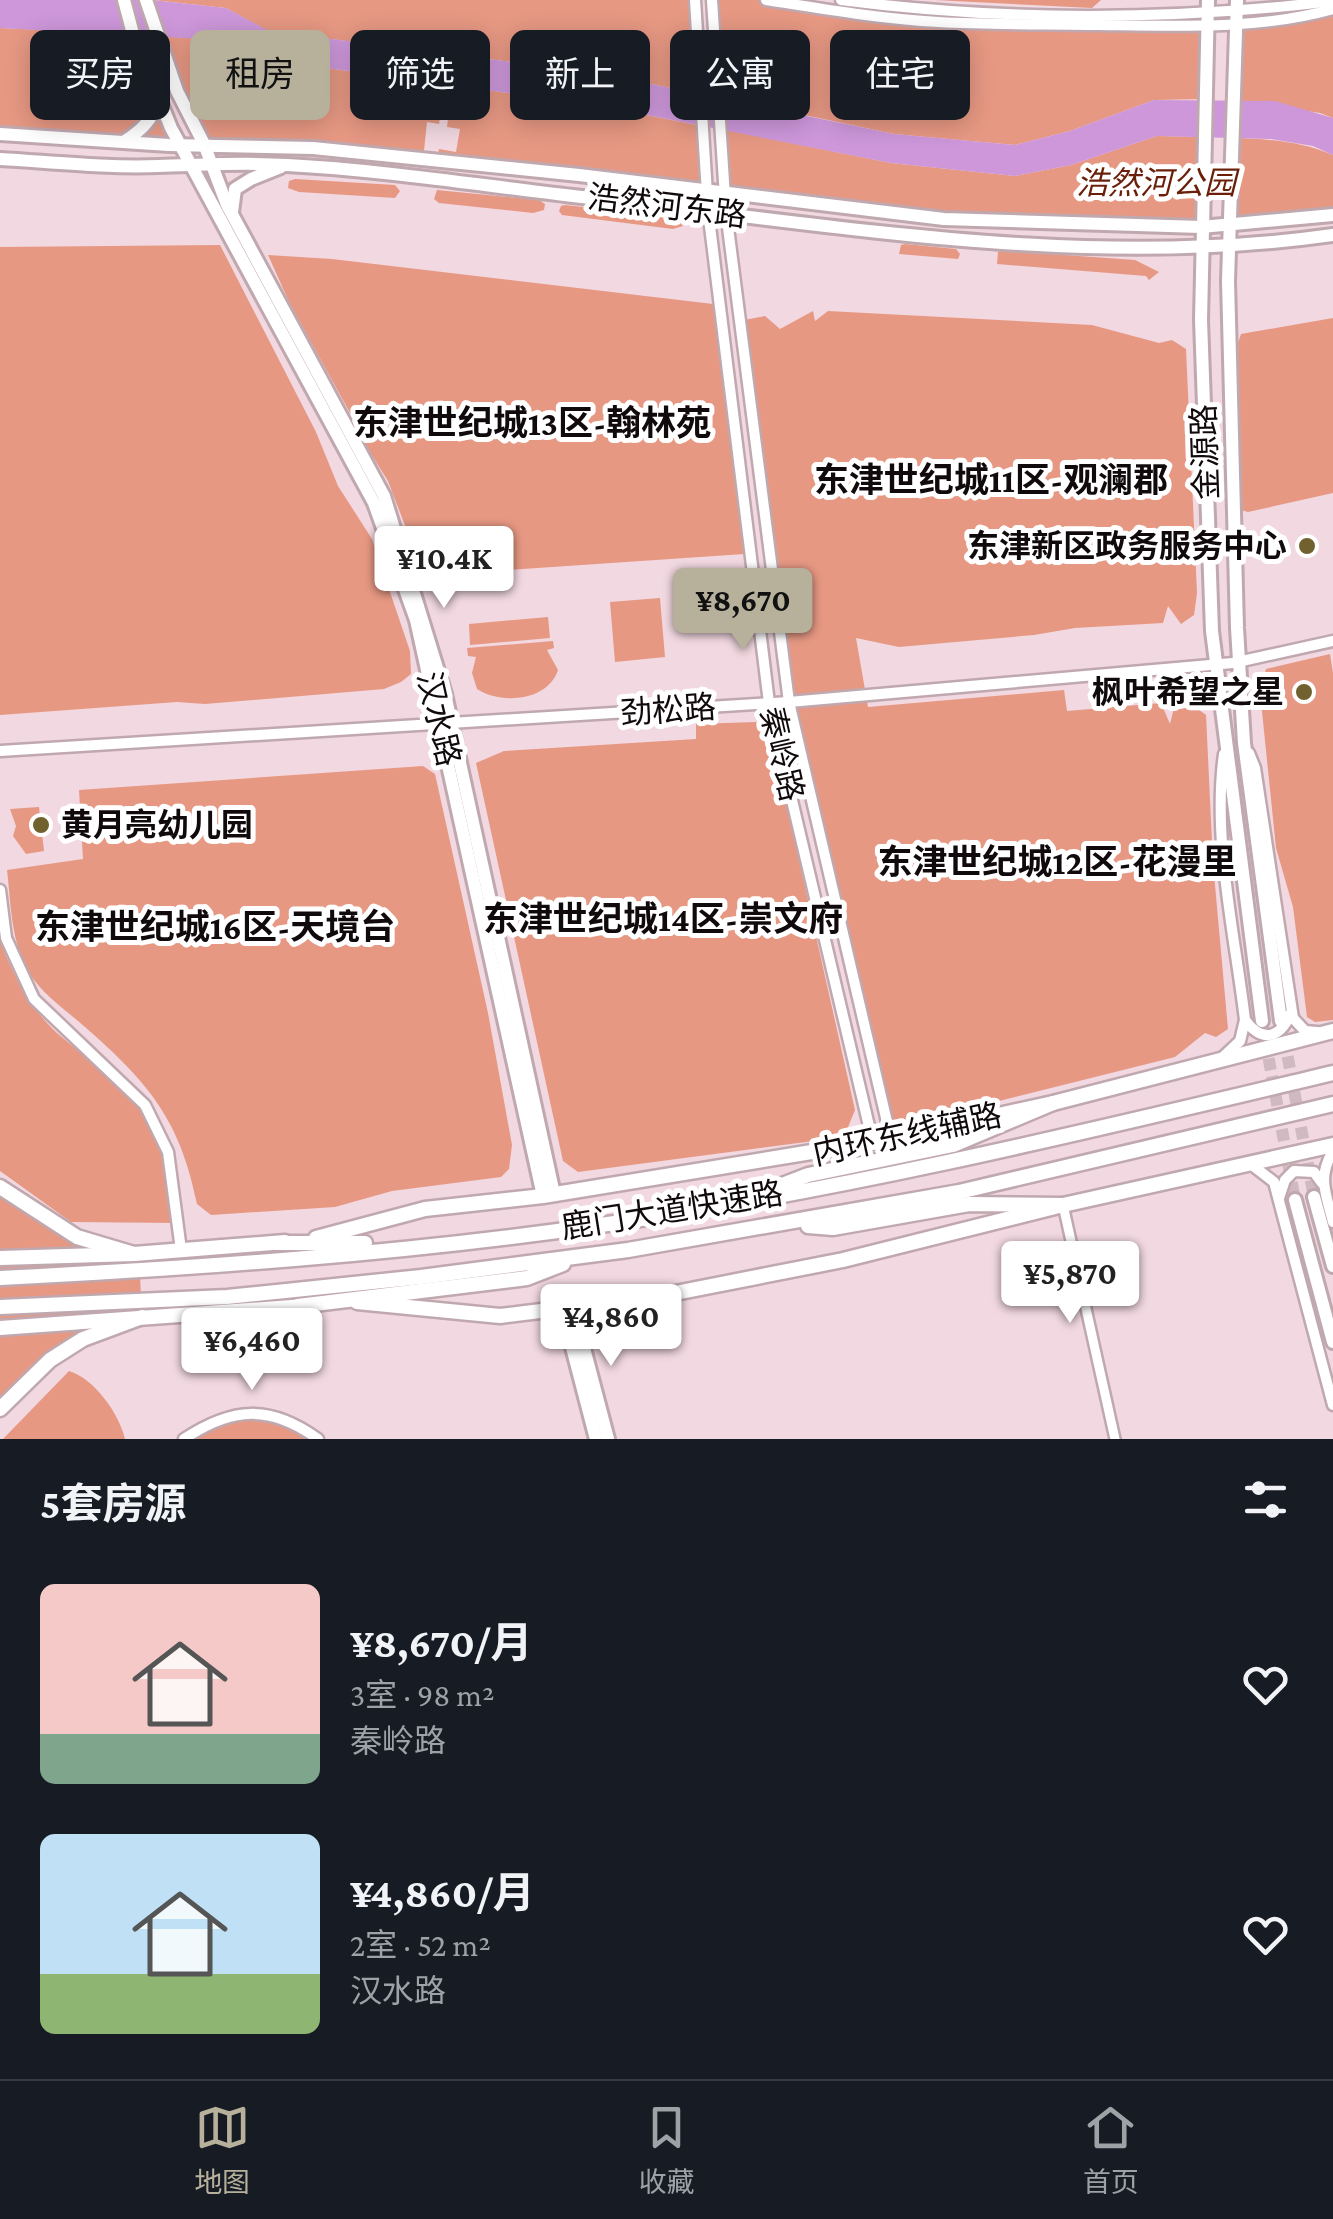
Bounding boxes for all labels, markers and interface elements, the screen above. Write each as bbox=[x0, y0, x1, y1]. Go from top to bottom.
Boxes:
chip: 买房 bbox=[30, 30, 170, 120]
chip: 租房 bbox=[190, 30, 330, 120]
chip: 筛选 bbox=[350, 30, 490, 120]
chip: 新上 bbox=[510, 30, 650, 120]
chip: 公寓 bbox=[670, 30, 810, 120]
chip: 住宅 bbox=[830, 30, 970, 120]
park label: 浩然河公园 bbox=[1076, 165, 1240, 201]
street label: 浩然河东路 bbox=[585, 178, 749, 234]
street label: 金源路 bbox=[1185, 403, 1225, 501]
district label: 东津世纪城13区-翰林苑 bbox=[353, 404, 711, 443]
district label: 东津世纪城11区-观澜郡 bbox=[814, 461, 1168, 500]
pin: ¥10.4K bbox=[363, 526, 525, 611]
place label: 东津新区政务服务中心 bbox=[967, 528, 1287, 564]
marker: 东津新区政务服务中心 bbox=[1296, 535, 1318, 557]
text: ¥10.4K bbox=[396, 540, 492, 576]
pin: ¥8,670 bbox=[662, 568, 824, 653]
text: ¥8,670 bbox=[695, 582, 791, 618]
street label: 汉水路 bbox=[411, 668, 467, 770]
place label: 枫叶希望之星 bbox=[1092, 674, 1284, 710]
marker: 枫叶希望之星 bbox=[1293, 681, 1315, 703]
street label: 劲松路 bbox=[619, 689, 717, 731]
street label: 秦岭路 bbox=[754, 703, 810, 805]
place label: 黄月亮幼儿园 bbox=[61, 807, 253, 843]
marker: 黄月亮幼儿园 bbox=[30, 814, 52, 836]
district label: 东津世纪城12区-花漫里 bbox=[877, 843, 1237, 882]
district label: 东津世纪城14区-崇文府 bbox=[483, 900, 843, 939]
district label: 东津世纪城16区-天境台 bbox=[35, 908, 395, 947]
street label: 内环东线辅路 bbox=[809, 1096, 1005, 1172]
street label: 鹿门大道快速路 bbox=[559, 1175, 785, 1245]
pin: ¥5,870 bbox=[989, 1241, 1151, 1326]
text: ¥5,870 bbox=[1023, 1255, 1117, 1291]
pin: ¥4,860 bbox=[530, 1284, 692, 1369]
text: ¥4,860 bbox=[563, 1298, 659, 1334]
pin: ¥6,460 bbox=[171, 1308, 333, 1393]
text: ¥6,460 bbox=[203, 1322, 301, 1358]
icon: filters bbox=[1238, 1472, 1293, 1527]
text: 5套房源 bbox=[40, 1480, 187, 1527]
text: ¥8,670/月 bbox=[350, 1619, 532, 1666]
icon: home bbox=[120, 1624, 240, 1744]
icon: heart bbox=[1238, 1657, 1293, 1712]
text: 3室 · 98 m² bbox=[350, 1677, 495, 1713]
text: 秦岭路 bbox=[350, 1723, 446, 1759]
text: ¥4,860/月 bbox=[350, 1869, 535, 1916]
icon: home bbox=[120, 1874, 240, 1994]
icon: heart bbox=[1238, 1907, 1293, 1962]
text: 2室 · 52 m² bbox=[350, 1927, 491, 1963]
text: 汉水路 bbox=[350, 1973, 446, 2009]
tab: 地图 bbox=[194, 2100, 250, 2200]
tab: 收藏 bbox=[638, 2100, 695, 2200]
tab: 首页 bbox=[1083, 2100, 1139, 2200]

